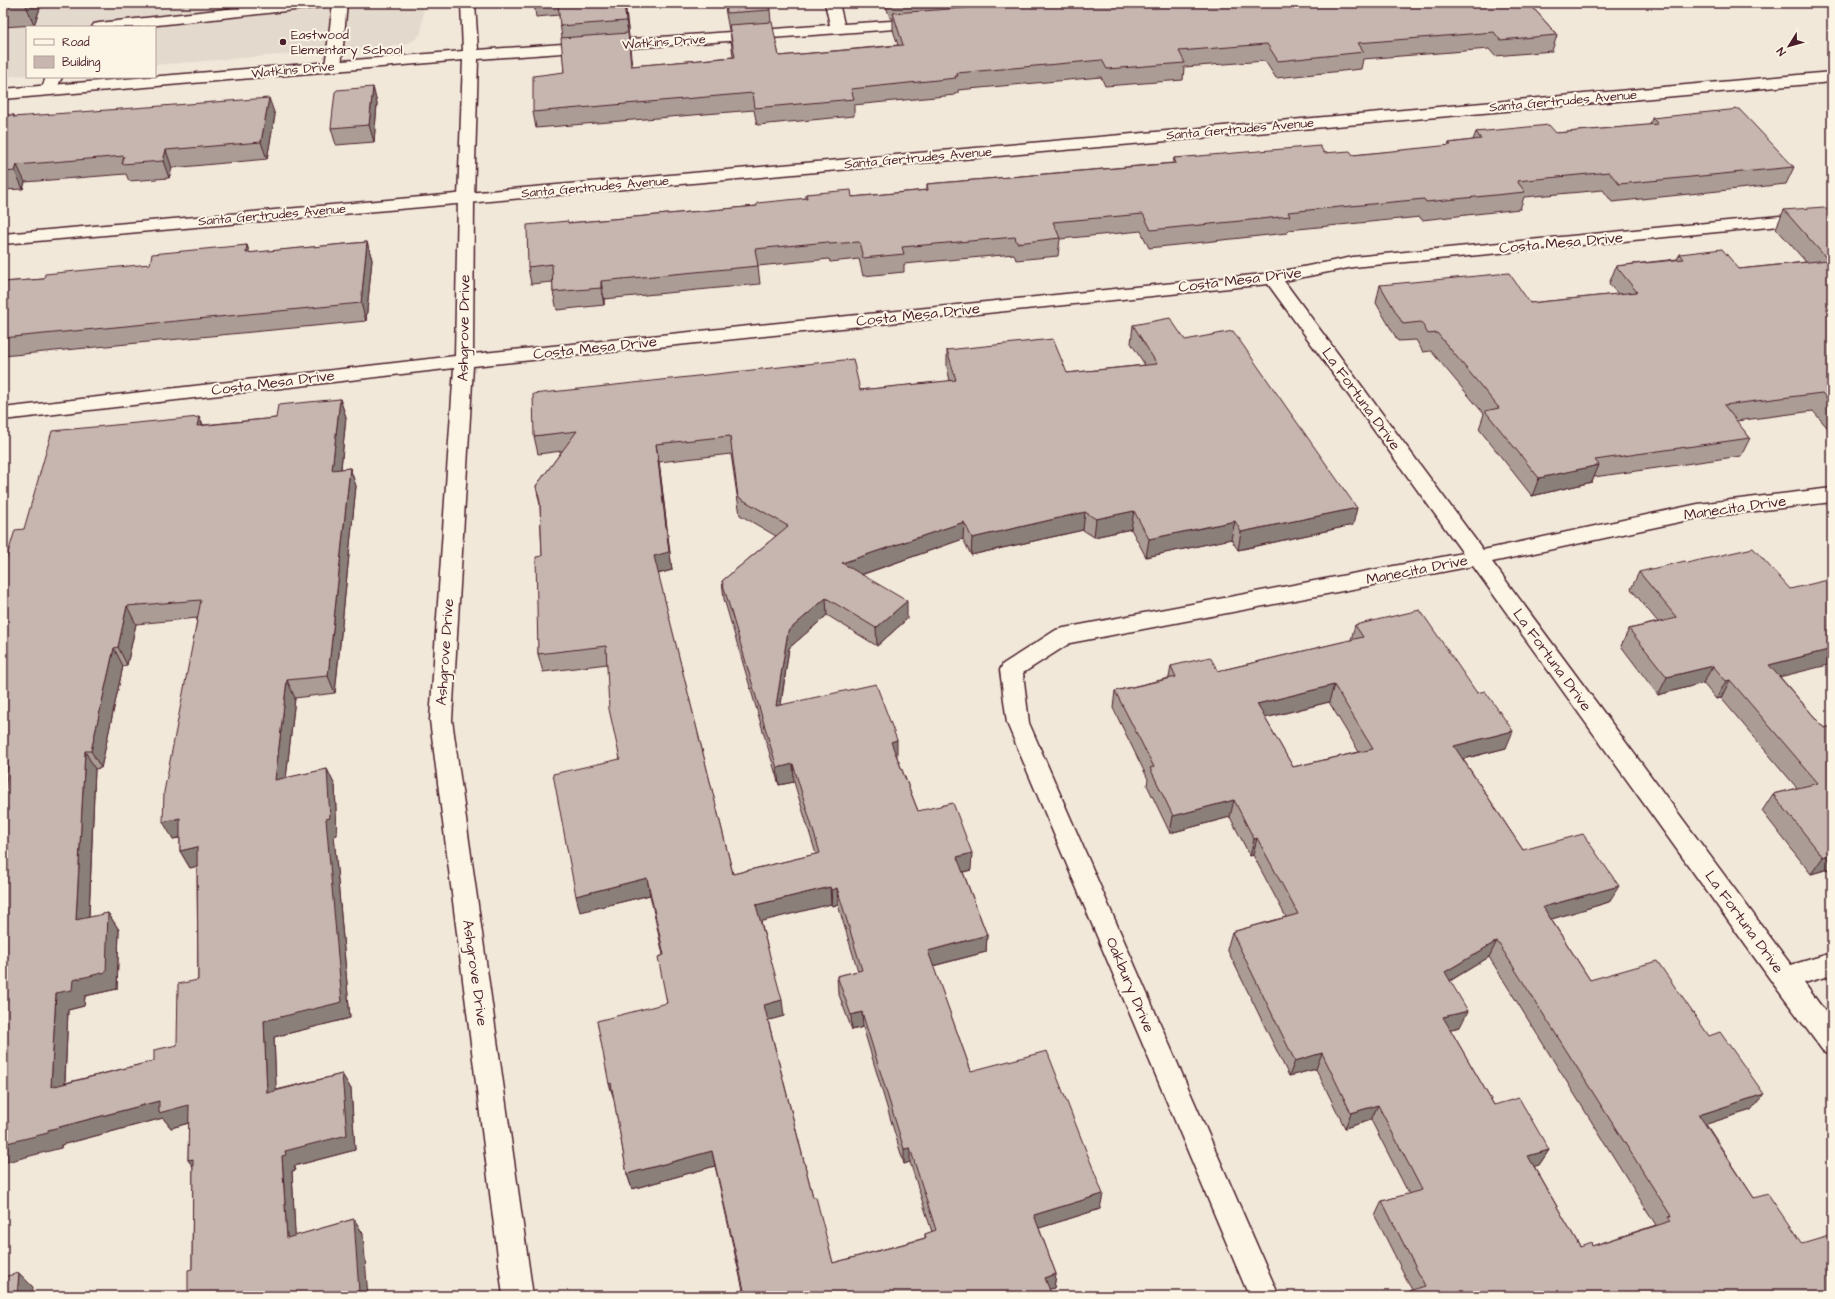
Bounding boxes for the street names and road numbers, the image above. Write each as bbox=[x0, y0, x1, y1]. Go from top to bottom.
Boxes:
street label: Watkins Drive bbox=[622, 30, 706, 54]
street label: Watkins Drive bbox=[251, 57, 335, 83]
street label: Santa Gertrudes Avenue bbox=[1488, 86, 1638, 116]
street label: Santa Gertrudes Avenue bbox=[1165, 114, 1315, 144]
street label: Santa Gertrudes Avenue bbox=[843, 143, 993, 173]
street label: Santa Gertrudes Avenue bbox=[520, 172, 670, 202]
street label: Santa Gertrudes Avenue bbox=[197, 200, 347, 230]
street label: Costa Mesa Drive bbox=[1498, 227, 1624, 259]
street label: Costa Mesa Drive bbox=[1177, 262, 1303, 298]
street label: Ashgrove Drive bbox=[453, 274, 476, 382]
street label: Costa Mesa Drive bbox=[855, 298, 981, 332]
street label: Costa Mesa Drive bbox=[532, 331, 658, 365]
street label: La Fortuna Drive bbox=[1317, 343, 1405, 455]
street label: Costa Mesa Drive bbox=[210, 365, 336, 401]
street label: Manecita Drive bbox=[1682, 490, 1788, 526]
street label: Manecita Drive bbox=[1364, 550, 1470, 590]
street label: Ashgrove Drive bbox=[431, 598, 460, 706]
street label: La Fortuna Drive bbox=[1508, 604, 1596, 716]
street label: La Fortuna Drive bbox=[1700, 866, 1788, 978]
street label: Ashgrove Drive bbox=[456, 919, 493, 1028]
street label: Oakbury Drive bbox=[1100, 934, 1160, 1036]

